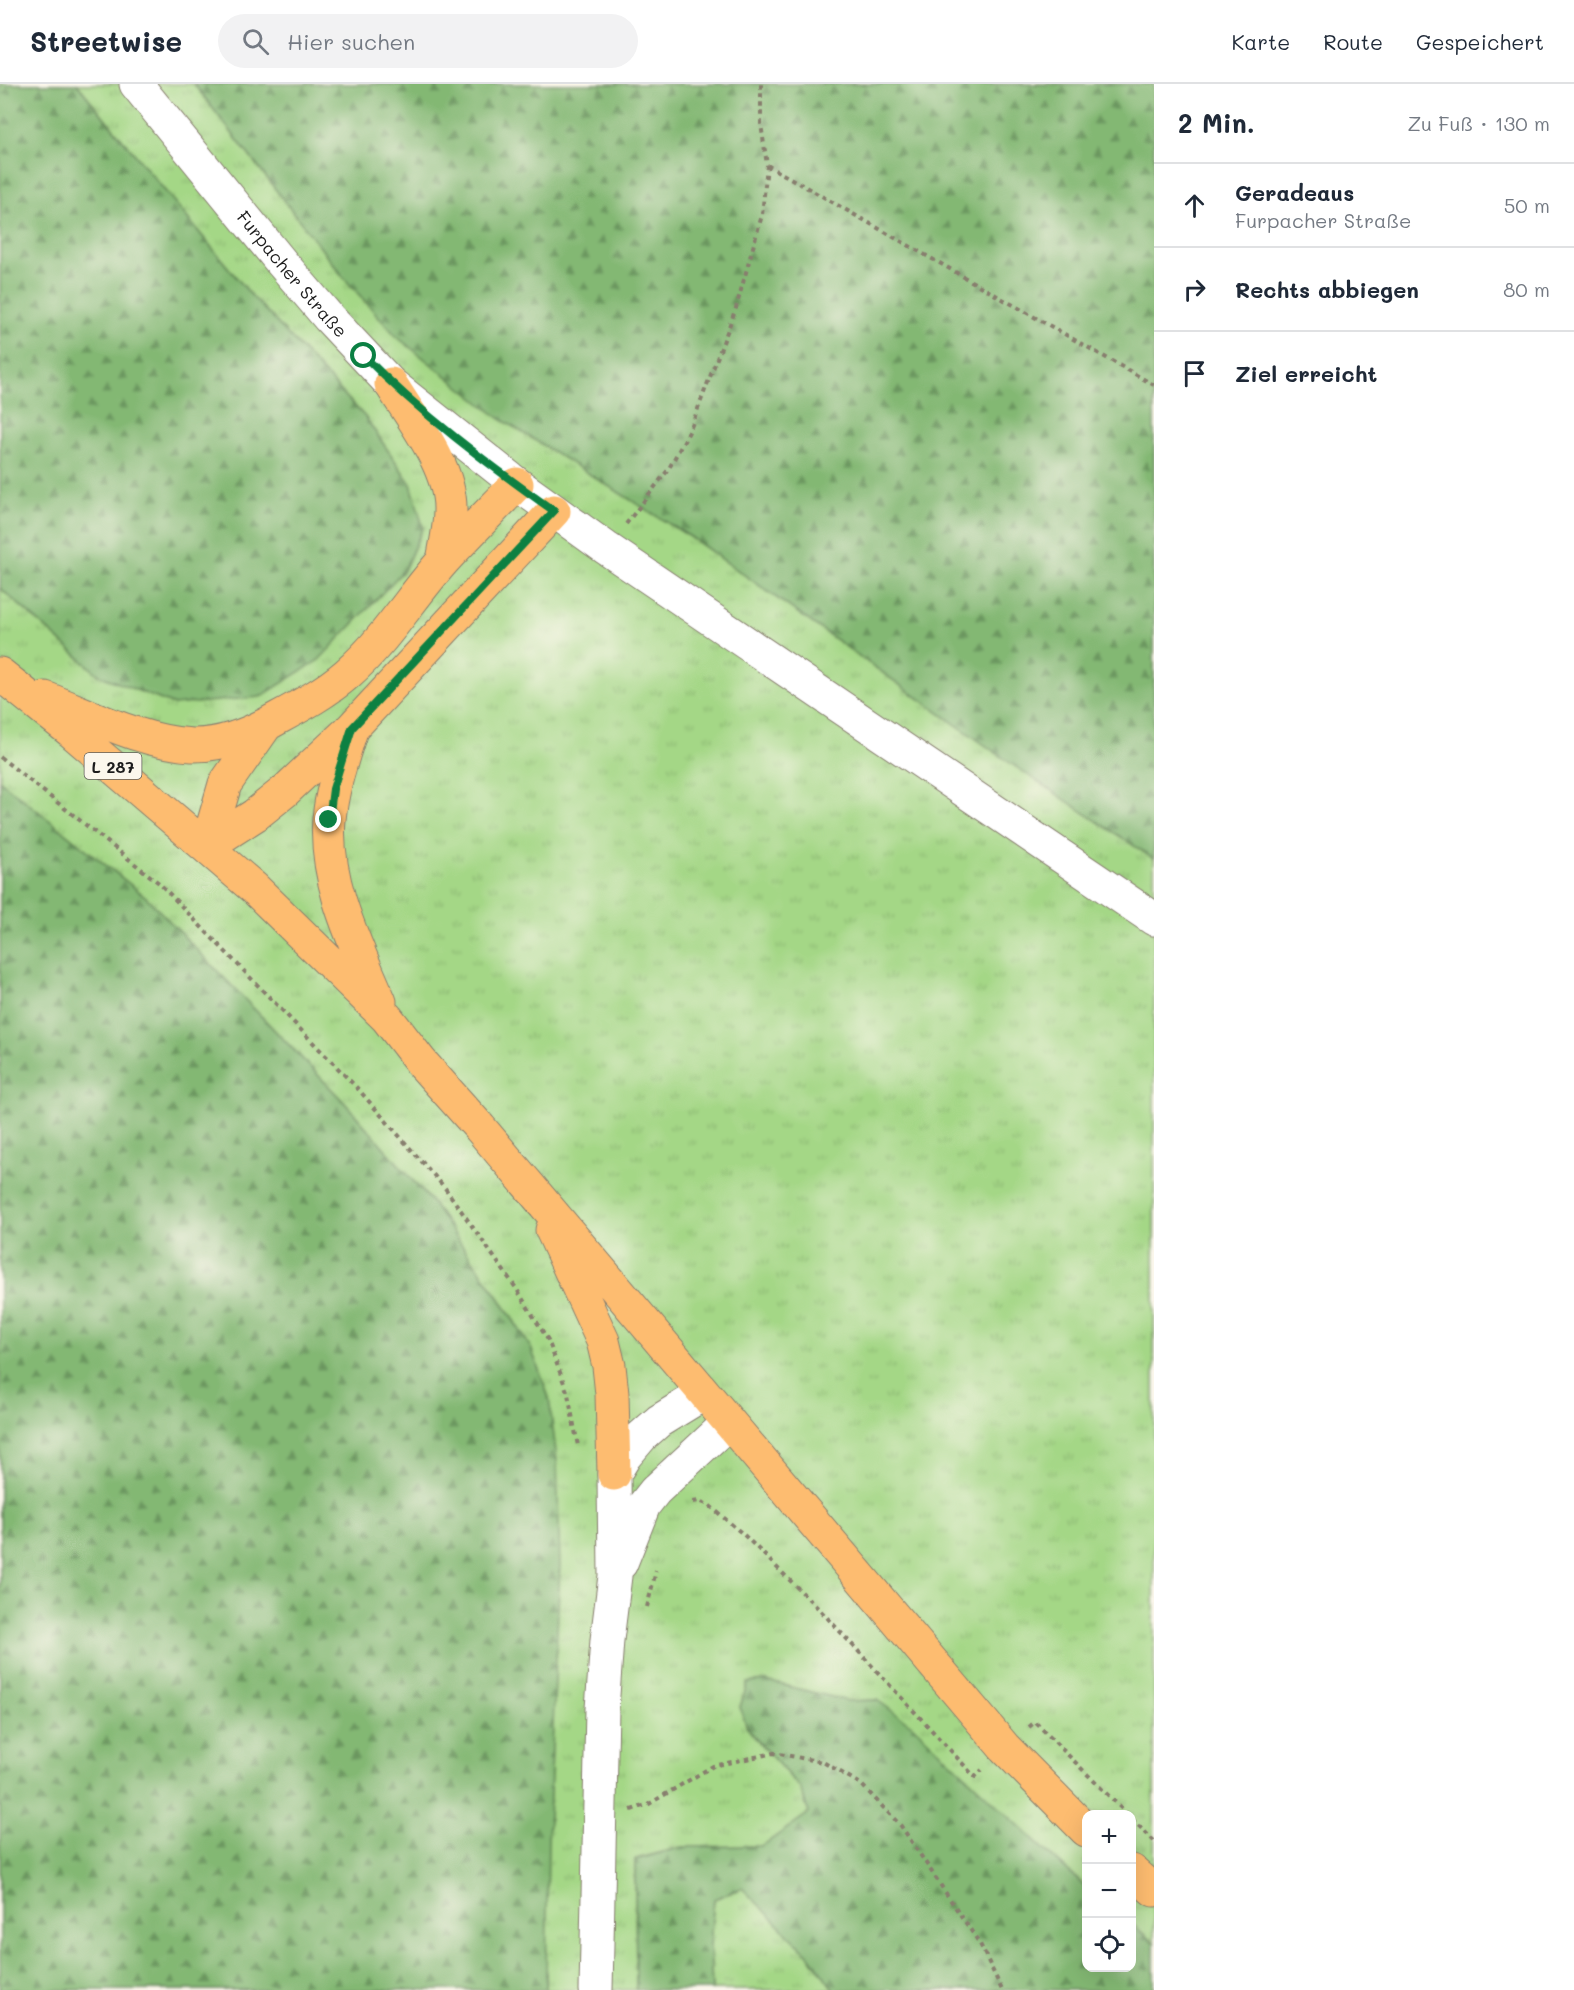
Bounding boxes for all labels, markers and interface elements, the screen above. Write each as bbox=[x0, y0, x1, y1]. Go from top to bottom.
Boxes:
search box bbox=[218, 14, 638, 68]
text: Streetwise bbox=[30, 23, 182, 59]
icon: search bbox=[239, 25, 272, 58]
text: Hier suchen bbox=[287, 27, 415, 56]
text: Karte bbox=[1232, 28, 1290, 55]
text: Route bbox=[1323, 28, 1383, 55]
text: Gespeichert bbox=[1416, 28, 1544, 55]
text: 2 Min. bbox=[1178, 106, 1255, 140]
text: Zu Fuß · 130 m bbox=[1408, 110, 1550, 136]
text: Geradeaus bbox=[1235, 178, 1354, 207]
icon: ahead bbox=[1178, 189, 1211, 222]
text: 50 m bbox=[1504, 192, 1550, 218]
street label: Furpacher Straße bbox=[232, 205, 353, 342]
text: Furpacher Straße bbox=[1235, 207, 1411, 233]
icon: right bbox=[1178, 273, 1211, 306]
text: Rechts abbiegen bbox=[1235, 275, 1419, 304]
text: 80 m bbox=[1503, 276, 1550, 302]
route start bbox=[350, 342, 376, 368]
icon: arrive bbox=[1178, 357, 1211, 390]
text: Ziel erreicht bbox=[1235, 359, 1377, 388]
road number: L 287 bbox=[84, 753, 142, 779]
route end bbox=[315, 806, 341, 832]
map controls bbox=[1082, 1810, 1136, 1972]
button: + bbox=[1082, 1810, 1136, 1864]
button: − bbox=[1082, 1864, 1136, 1918]
button: locate bbox=[1082, 1918, 1136, 1972]

